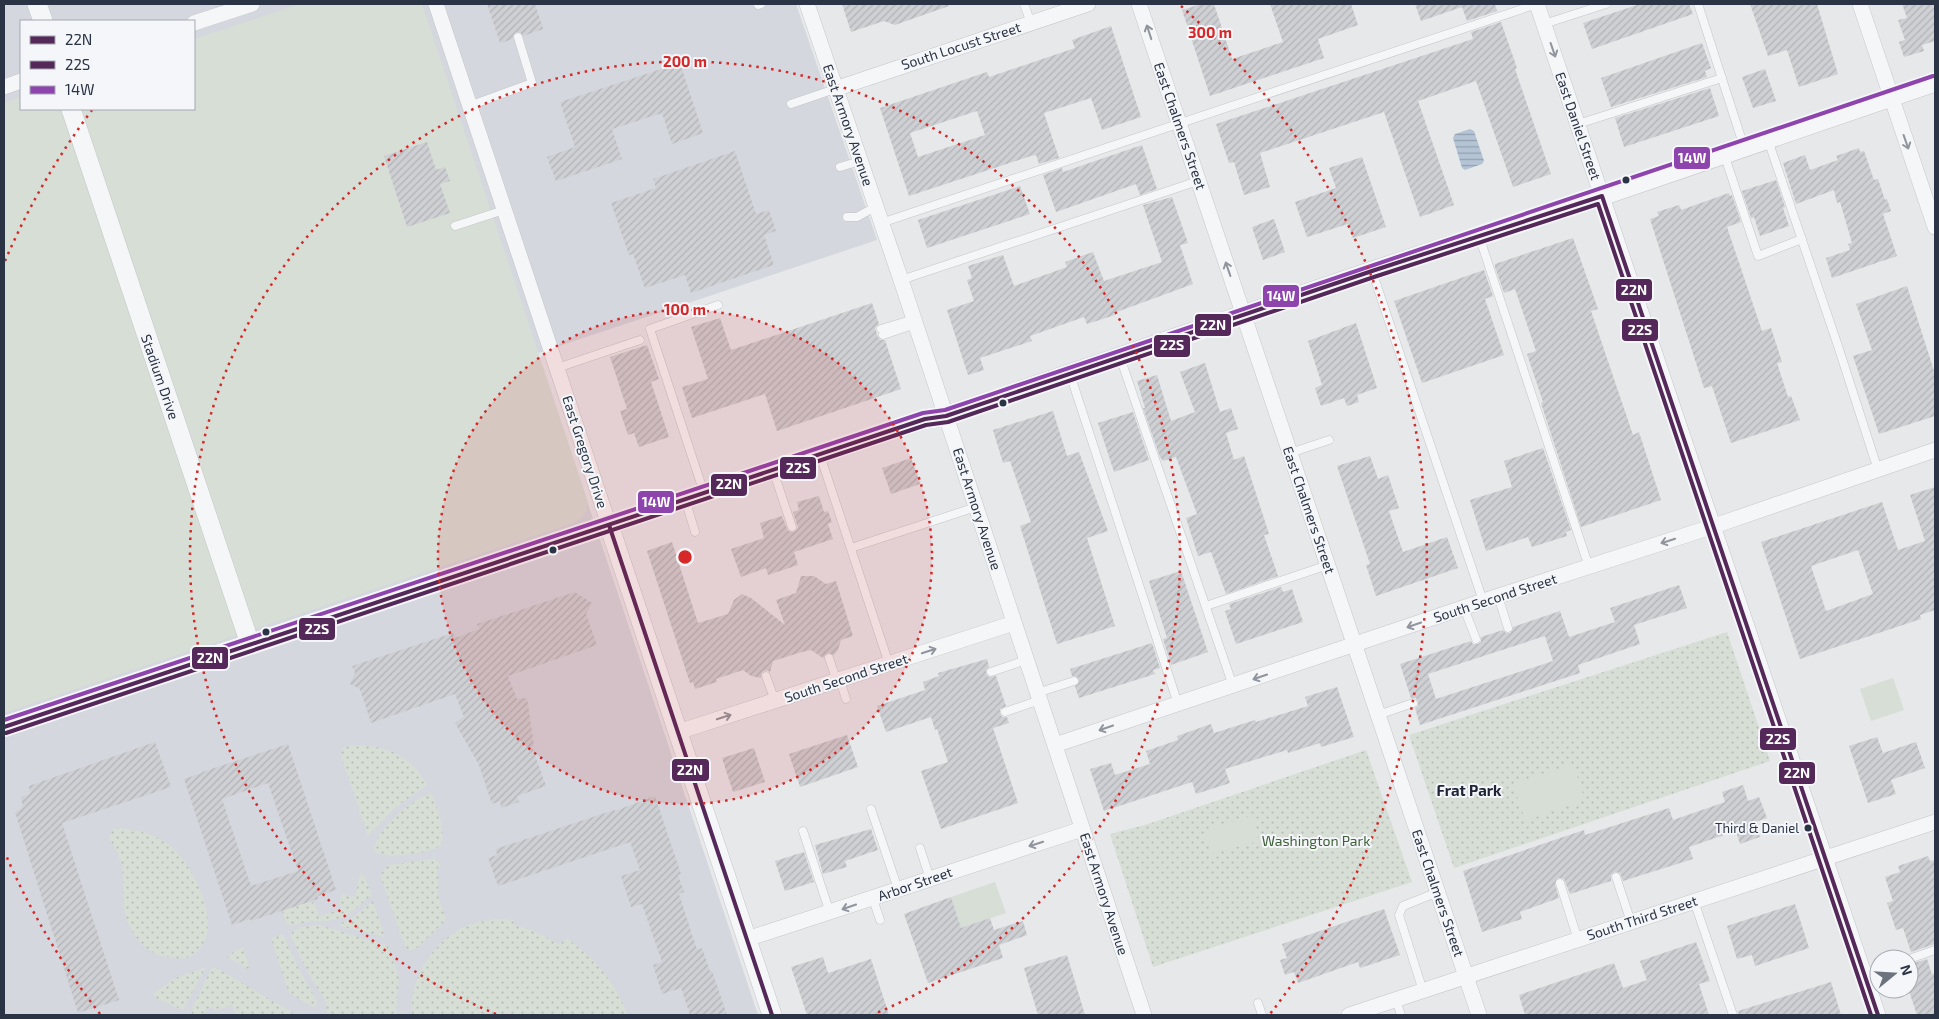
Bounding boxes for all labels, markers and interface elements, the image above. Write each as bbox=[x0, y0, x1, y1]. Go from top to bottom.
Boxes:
street label: South Locust Street bbox=[899, 18, 1023, 73]
legend bbox=[20, 20, 195, 110]
text: 300 m bbox=[1188, 23, 1232, 41]
one-way arrow bbox=[1143, 24, 1153, 40]
text: 22N bbox=[65, 30, 92, 48]
one-way arrow bbox=[1549, 42, 1558, 57]
text: 200 m bbox=[663, 52, 707, 70]
text: 22S bbox=[65, 55, 90, 73]
street label: East Chalmers Street bbox=[1151, 60, 1210, 192]
street label: East Armory Avenue bbox=[820, 62, 877, 188]
street label: East Daniel Street bbox=[1552, 70, 1605, 182]
text: 14W bbox=[65, 80, 94, 98]
one-way arrow bbox=[1902, 134, 1912, 150]
line badge: 14W bbox=[1673, 146, 1711, 170]
text: 14W bbox=[1678, 149, 1707, 166]
unlabelled marker bbox=[1621, 175, 1631, 185]
one-way arrow bbox=[1223, 262, 1232, 277]
line badge: 22N bbox=[1615, 278, 1653, 302]
text: 22N bbox=[1621, 281, 1647, 298]
line badge: 14W bbox=[1262, 284, 1300, 308]
text: 14W bbox=[1267, 287, 1296, 304]
text: 100 m bbox=[664, 300, 706, 318]
line badge: 22N bbox=[1194, 313, 1232, 337]
text: 22N bbox=[1200, 316, 1226, 333]
line badge: 22S bbox=[1621, 318, 1659, 342]
text: 22S bbox=[1628, 321, 1652, 338]
street label: Stadium Drive bbox=[138, 332, 183, 422]
line badge: 22S bbox=[1153, 334, 1191, 358]
text: 22S bbox=[1160, 336, 1184, 353]
street label: East Gregory Drive bbox=[559, 393, 612, 510]
unlabelled marker bbox=[998, 398, 1008, 408]
street label: East Chalmers Street bbox=[1280, 444, 1339, 576]
street label: East Armory Avenue bbox=[950, 445, 1005, 572]
line badge: 22S bbox=[779, 456, 817, 480]
text: 22S bbox=[786, 459, 810, 476]
line badge: 22N bbox=[710, 473, 748, 497]
text: 22N bbox=[716, 475, 742, 492]
line badge: 14W bbox=[637, 490, 675, 514]
text: 14W bbox=[642, 493, 671, 510]
one-way arrow bbox=[1660, 537, 1676, 546]
unlabelled marker bbox=[548, 545, 558, 555]
centre of rings bbox=[676, 548, 694, 566]
street label: South Second Street bbox=[1431, 570, 1559, 625]
line badge: 22S bbox=[298, 617, 336, 641]
text: 22S bbox=[305, 620, 329, 637]
one-way arrow bbox=[1406, 621, 1422, 630]
unlabelled marker bbox=[261, 627, 271, 637]
line badge: 22N bbox=[191, 646, 229, 670]
one-way arrow bbox=[921, 646, 937, 656]
text: 22N bbox=[197, 649, 223, 666]
street label: South Second Street bbox=[782, 650, 910, 705]
one-way arrow bbox=[1252, 673, 1268, 682]
one-way arrow bbox=[716, 712, 732, 722]
one-way arrow bbox=[1098, 724, 1114, 734]
line badge: 22S bbox=[1759, 727, 1797, 751]
text: 22S bbox=[1766, 730, 1790, 747]
line badge: 22N bbox=[671, 758, 710, 782]
text: 22N bbox=[677, 761, 703, 778]
line badge: 22N bbox=[1778, 761, 1816, 785]
text: 22N bbox=[1784, 764, 1810, 781]
district label: Frat Park bbox=[1437, 781, 1502, 799]
place label: Third & Daniel bbox=[1715, 820, 1799, 836]
marker: Third & Daniel bbox=[1803, 823, 1813, 833]
street label: East Chalmers Street bbox=[1409, 827, 1468, 959]
street label: East Armory Avenue bbox=[1077, 830, 1132, 957]
park label: Washington Park bbox=[1262, 832, 1370, 849]
one-way arrow bbox=[1029, 840, 1044, 849]
street label: Arbor Street bbox=[875, 863, 954, 904]
street label: South Third Street bbox=[1584, 892, 1699, 943]
one-way arrow bbox=[842, 903, 857, 912]
north arrow bbox=[1869, 949, 1919, 999]
text: N bbox=[1897, 962, 1916, 977]

